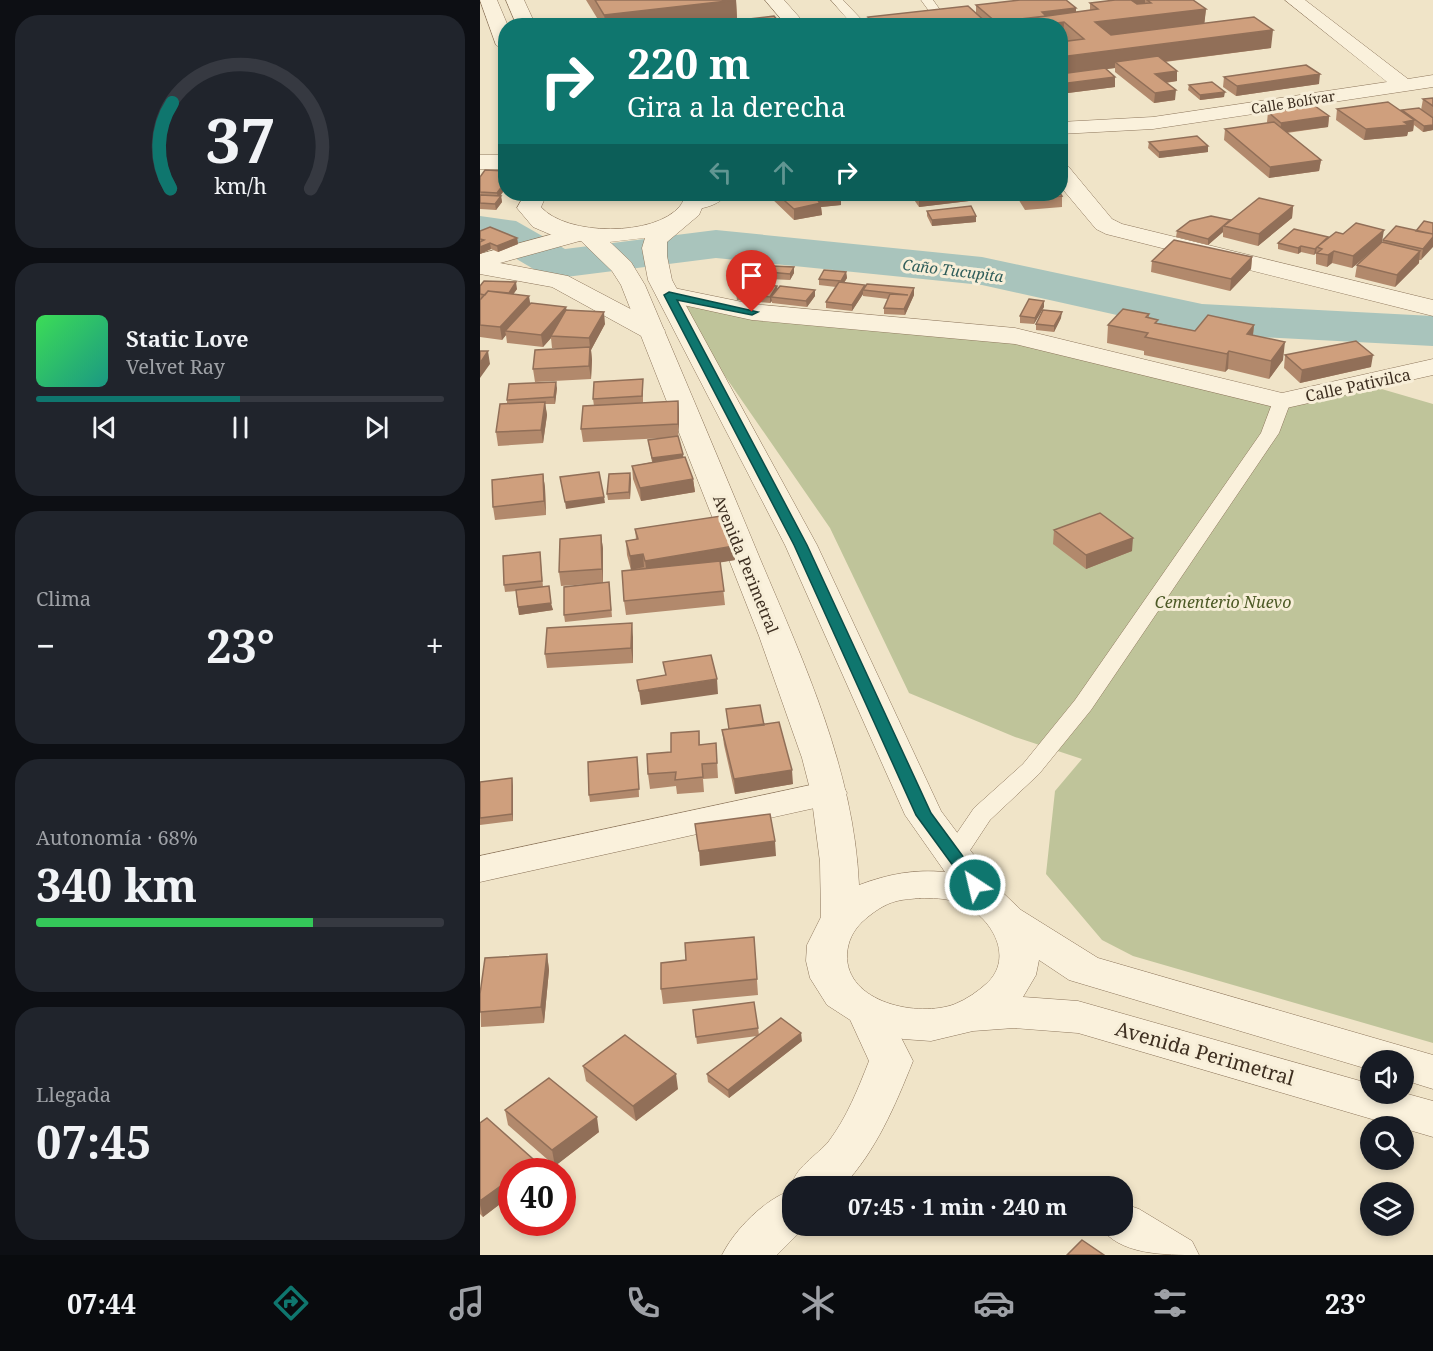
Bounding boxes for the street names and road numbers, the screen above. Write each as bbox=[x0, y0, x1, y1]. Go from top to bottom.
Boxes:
street label: Calle Bolívar bbox=[1250, 86, 1337, 118]
street label: Calle Pativilca bbox=[1303, 363, 1413, 407]
street label: Avenida Perimetral bbox=[708, 491, 784, 637]
street label: Avenida Perimetral bbox=[1112, 1015, 1298, 1091]

